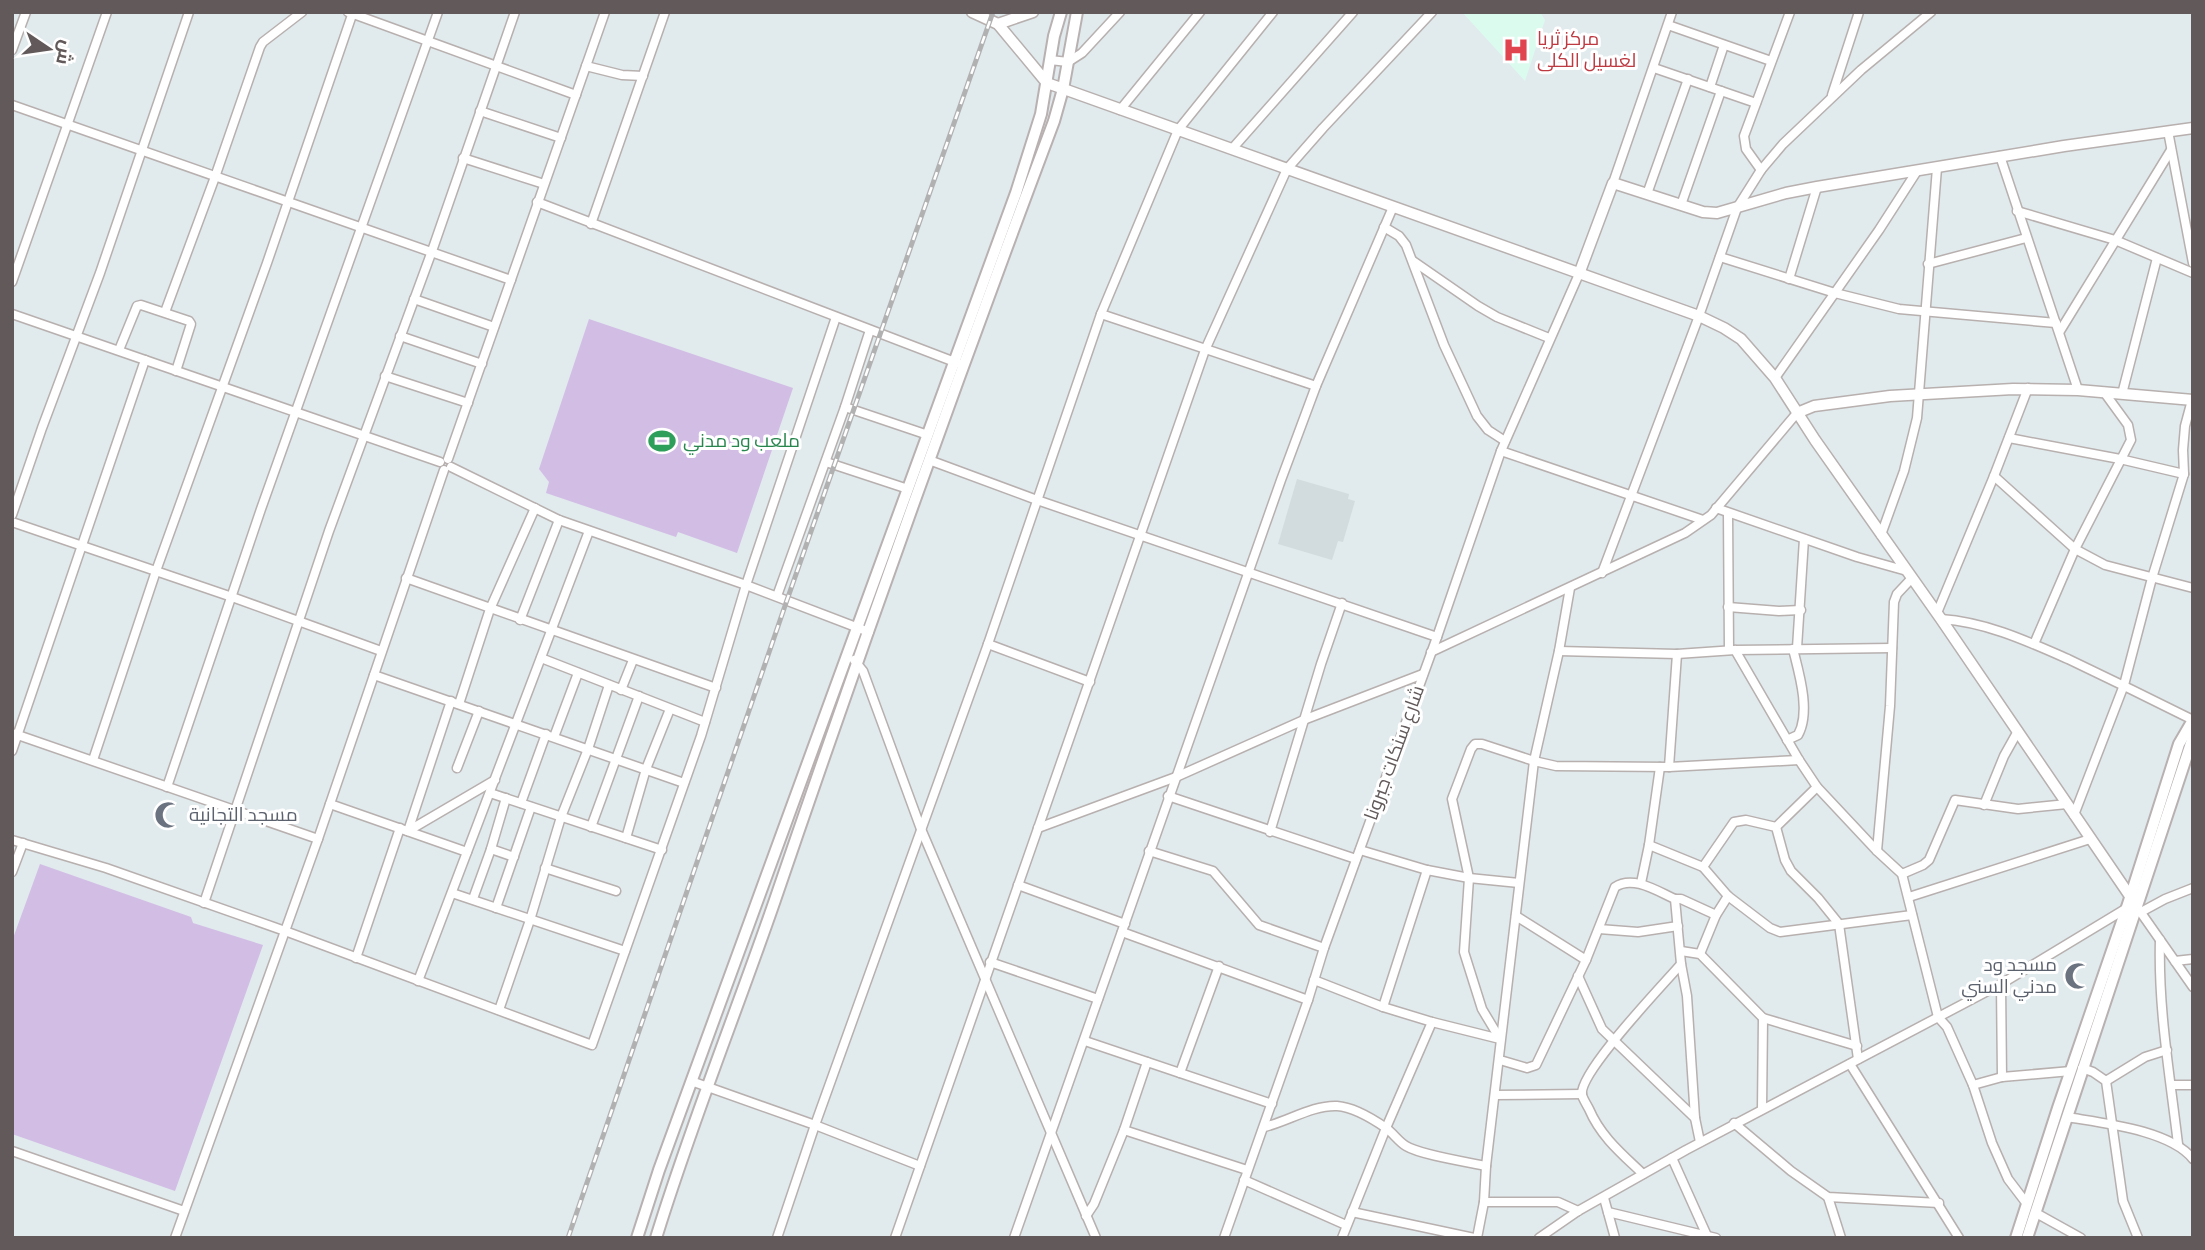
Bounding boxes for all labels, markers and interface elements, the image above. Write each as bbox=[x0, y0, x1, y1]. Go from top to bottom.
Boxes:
north arrow bbox=[14, 14, 84, 84]
place label: مركز ثريا لغسيل الكلى bbox=[1537, 26, 1636, 75]
hospital icon: مركز ثريا لغسيل الكلى bbox=[1501, 35, 1531, 65]
text: ش bbox=[48, 38, 80, 67]
sports icon: ملعب ود مدني bbox=[647, 426, 677, 456]
place label: ملعب ود مدني bbox=[683, 428, 800, 455]
street label: شارع سنكات جبرونا bbox=[1358, 682, 1432, 824]
mosque icon: مسجد التجانية bbox=[153, 800, 183, 830]
place label: مسجد التجانية bbox=[189, 802, 298, 829]
place label: مسجد ود مدني السني bbox=[1961, 952, 2057, 1001]
mosque icon: مسجد ود مدني السني bbox=[2063, 961, 2093, 991]

